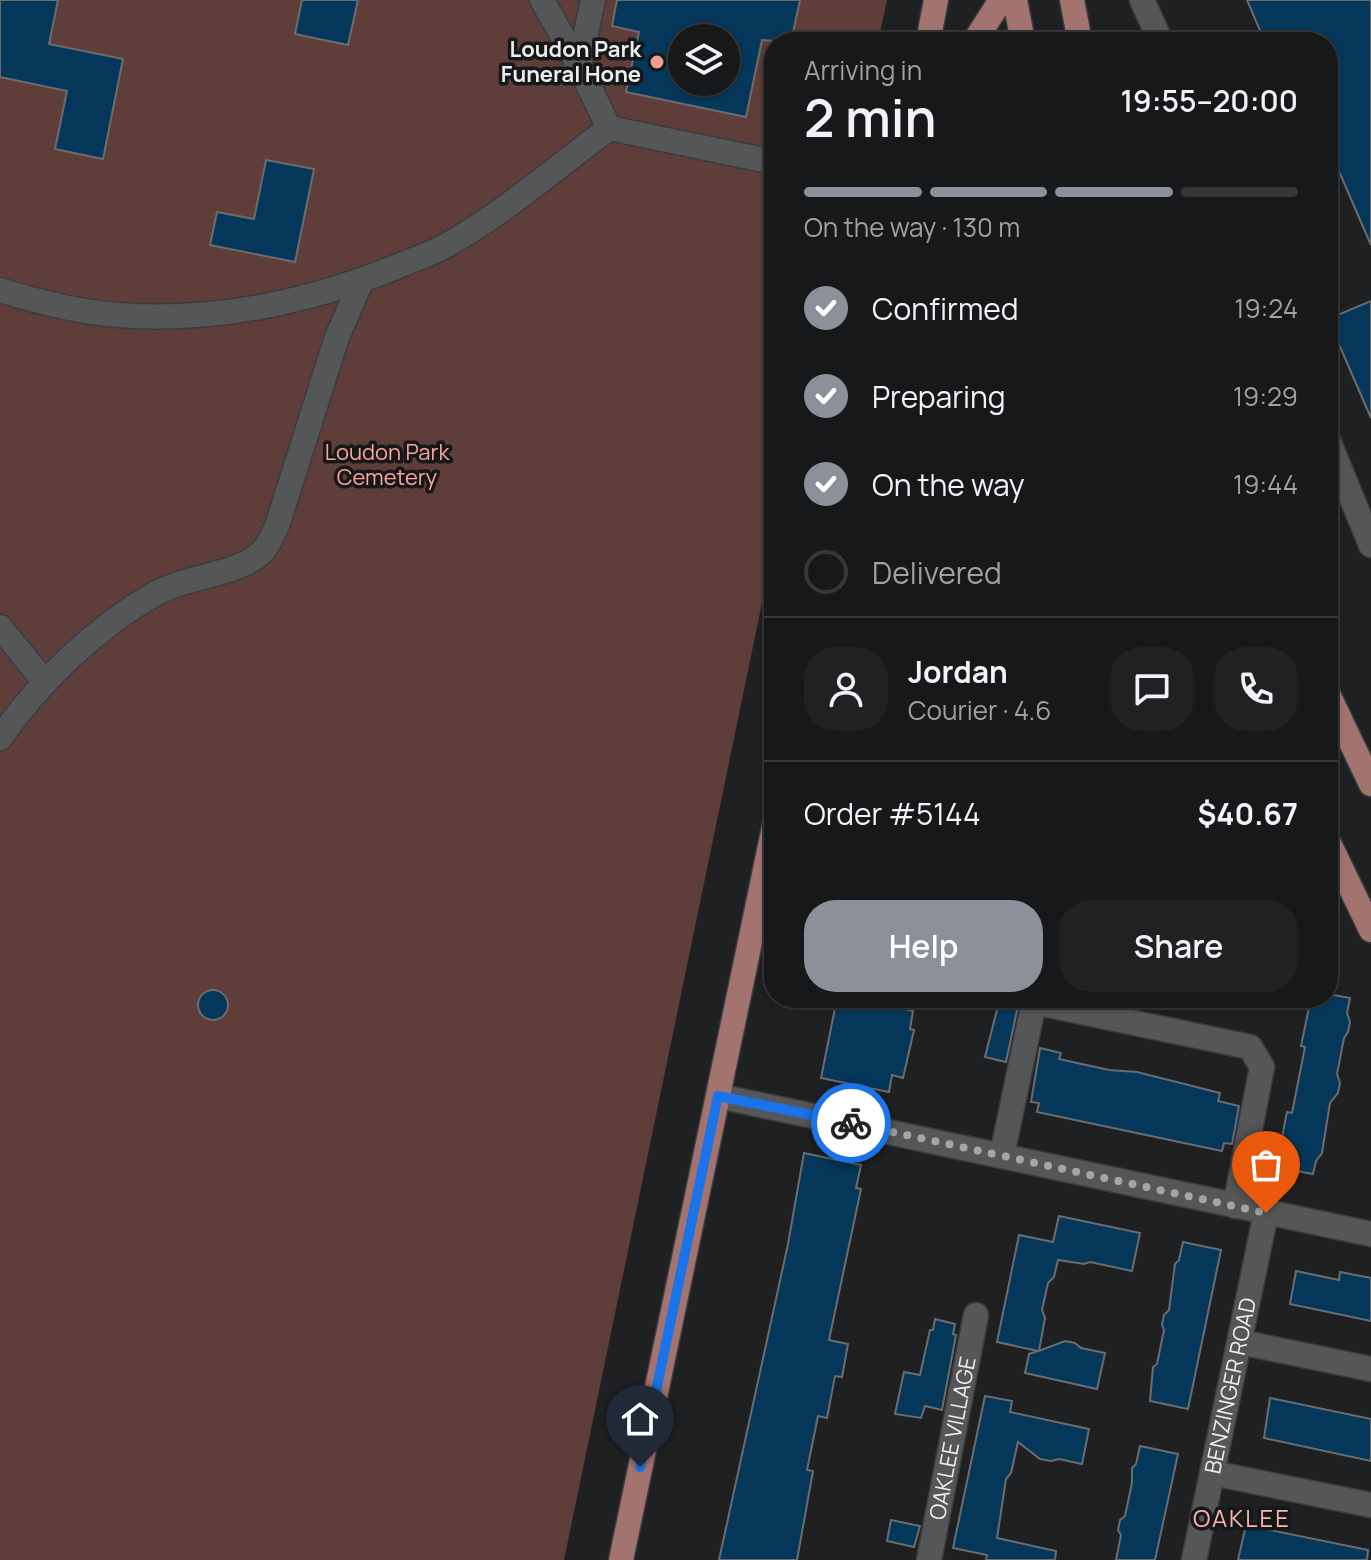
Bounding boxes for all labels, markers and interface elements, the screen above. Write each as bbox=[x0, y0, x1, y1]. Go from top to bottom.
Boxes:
map controls bbox=[668, 24, 740, 96]
button: layers bbox=[668, 24, 740, 96]
place label: Loudon Park Funeral Hone bbox=[501, 34, 642, 89]
text: Arriving in bbox=[804, 52, 922, 88]
marker: Loudon Park Funeral Hone bbox=[648, 53, 666, 71]
text: 19:55–20:00 bbox=[1120, 80, 1298, 121]
text: 2 min bbox=[804, 82, 937, 153]
text: On the way · 130 m bbox=[804, 209, 1020, 245]
icon: check bbox=[804, 286, 848, 330]
text: Confirmed bbox=[872, 288, 1019, 329]
text: 19:24 bbox=[1234, 290, 1298, 326]
icon: check bbox=[804, 374, 848, 418]
text: Preparing bbox=[872, 376, 1006, 417]
text: 19:29 bbox=[1233, 378, 1298, 414]
park label: Loudon Park Cemetery bbox=[325, 437, 450, 492]
icon: check bbox=[804, 462, 848, 506]
text: On the way bbox=[872, 464, 1025, 505]
text: 19:44 bbox=[1233, 466, 1298, 502]
text: Delivered bbox=[872, 552, 1002, 593]
button: person bbox=[804, 647, 888, 731]
button: chat bbox=[1110, 647, 1194, 731]
button: phone bbox=[1214, 647, 1298, 731]
text: Jordan bbox=[908, 651, 1008, 692]
text: Courier · 4.6 bbox=[908, 692, 1051, 728]
text: Order #5144 bbox=[804, 793, 981, 834]
text: $40.67 bbox=[1197, 793, 1298, 834]
button: Help bbox=[804, 900, 1043, 992]
button: Share bbox=[1059, 900, 1298, 992]
courier bbox=[811, 1083, 891, 1163]
icon: bike bbox=[829, 1101, 873, 1145]
pin bbox=[1232, 1131, 1300, 1213]
icon: bag bbox=[1244, 1143, 1288, 1187]
street label: BENZINGER ROAD bbox=[1197, 1295, 1263, 1477]
street label: OAKLEE VILLAGE bbox=[922, 1354, 983, 1522]
pin bbox=[606, 1385, 674, 1467]
icon: home bbox=[618, 1397, 662, 1441]
district label: OAKLEE bbox=[1193, 1501, 1291, 1534]

